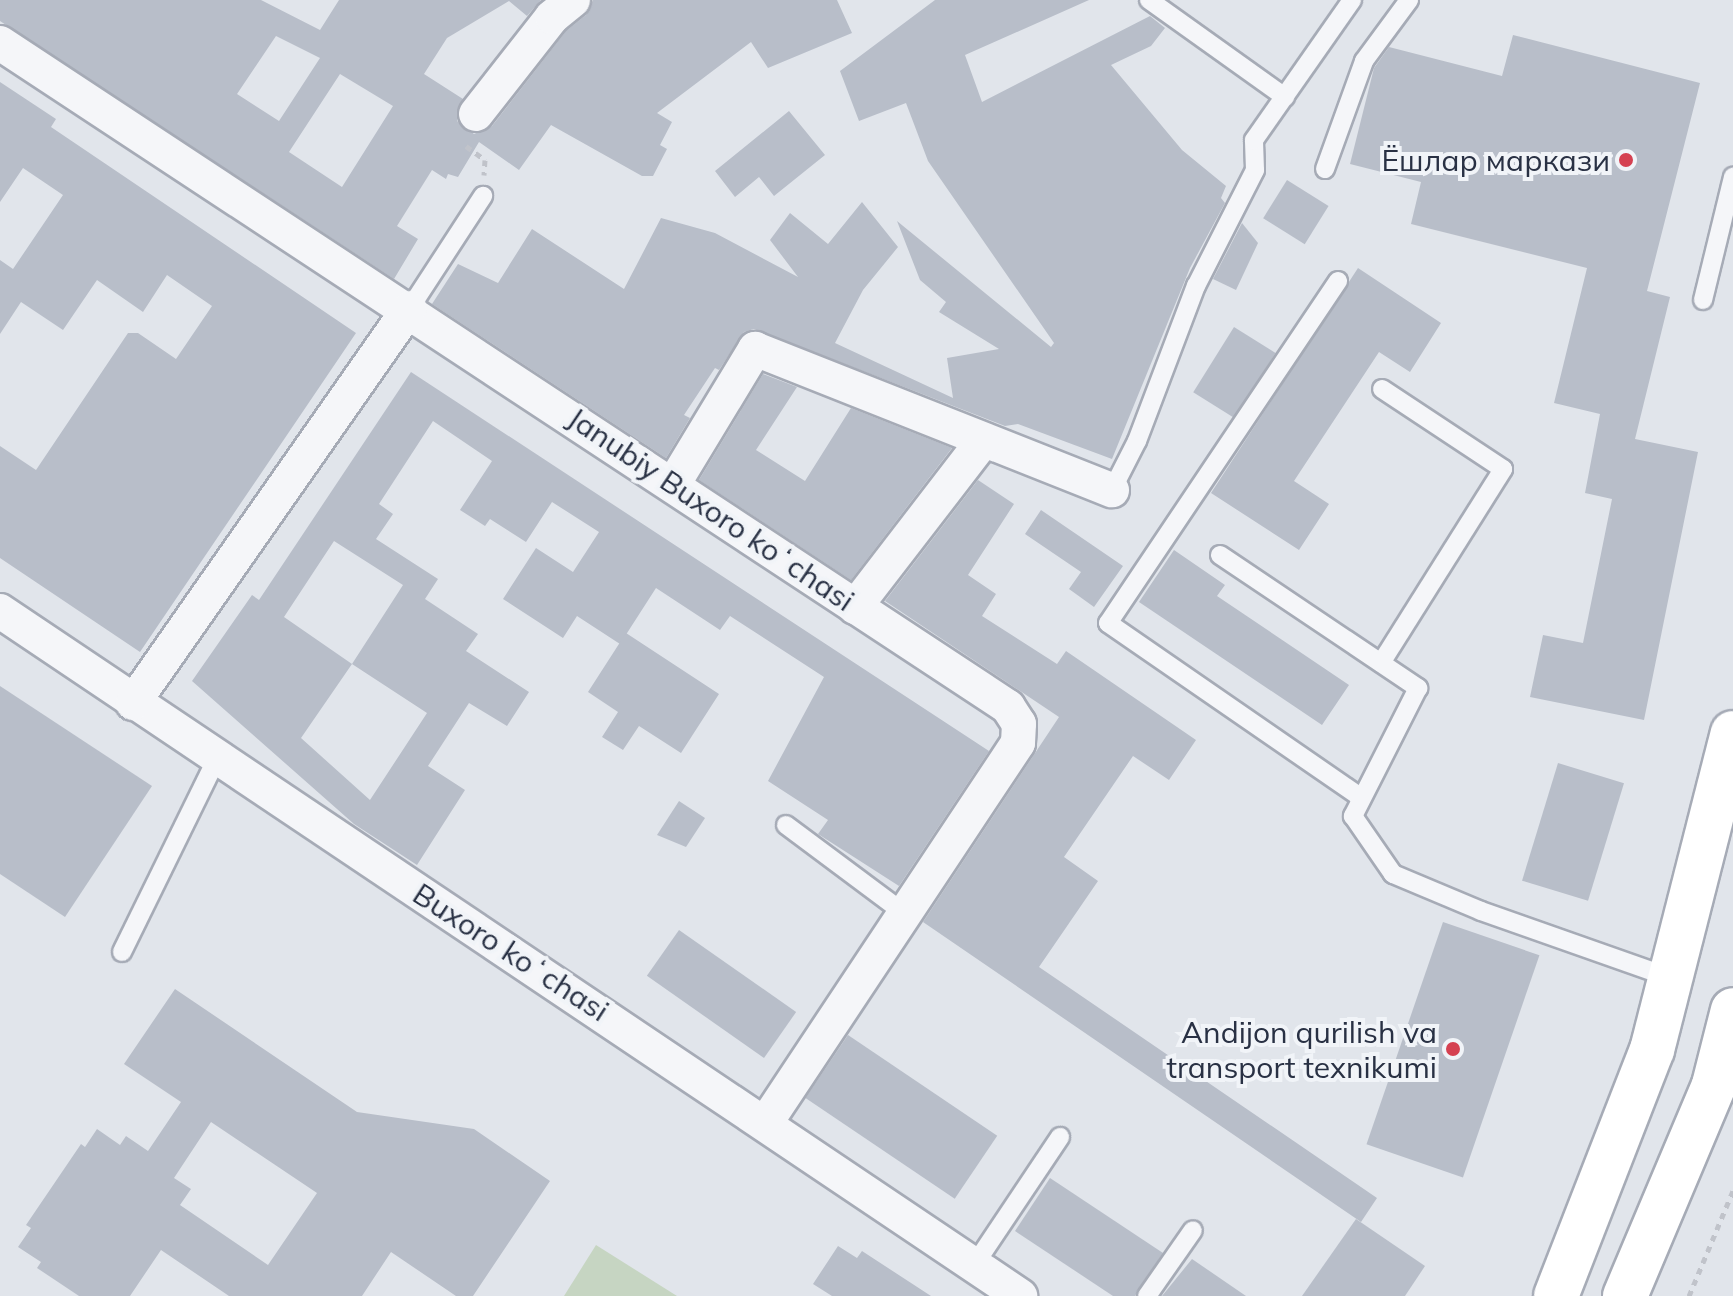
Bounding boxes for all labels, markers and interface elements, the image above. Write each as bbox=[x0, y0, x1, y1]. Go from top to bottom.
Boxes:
place label: Ёшлар маркази bbox=[1381, 142, 1610, 178]
marker: Ёшлар маркази bbox=[1617, 151, 1635, 169]
street label: Janubiy Buxoro koʻchasi bbox=[561, 400, 861, 618]
street label: Buxoro koʻchasi bbox=[406, 875, 616, 1029]
place label: Andijon qurilish va transport texnikumi bbox=[1167, 1014, 1437, 1084]
marker: Andijon qurilish va transport texnikumi bbox=[1444, 1040, 1462, 1058]

